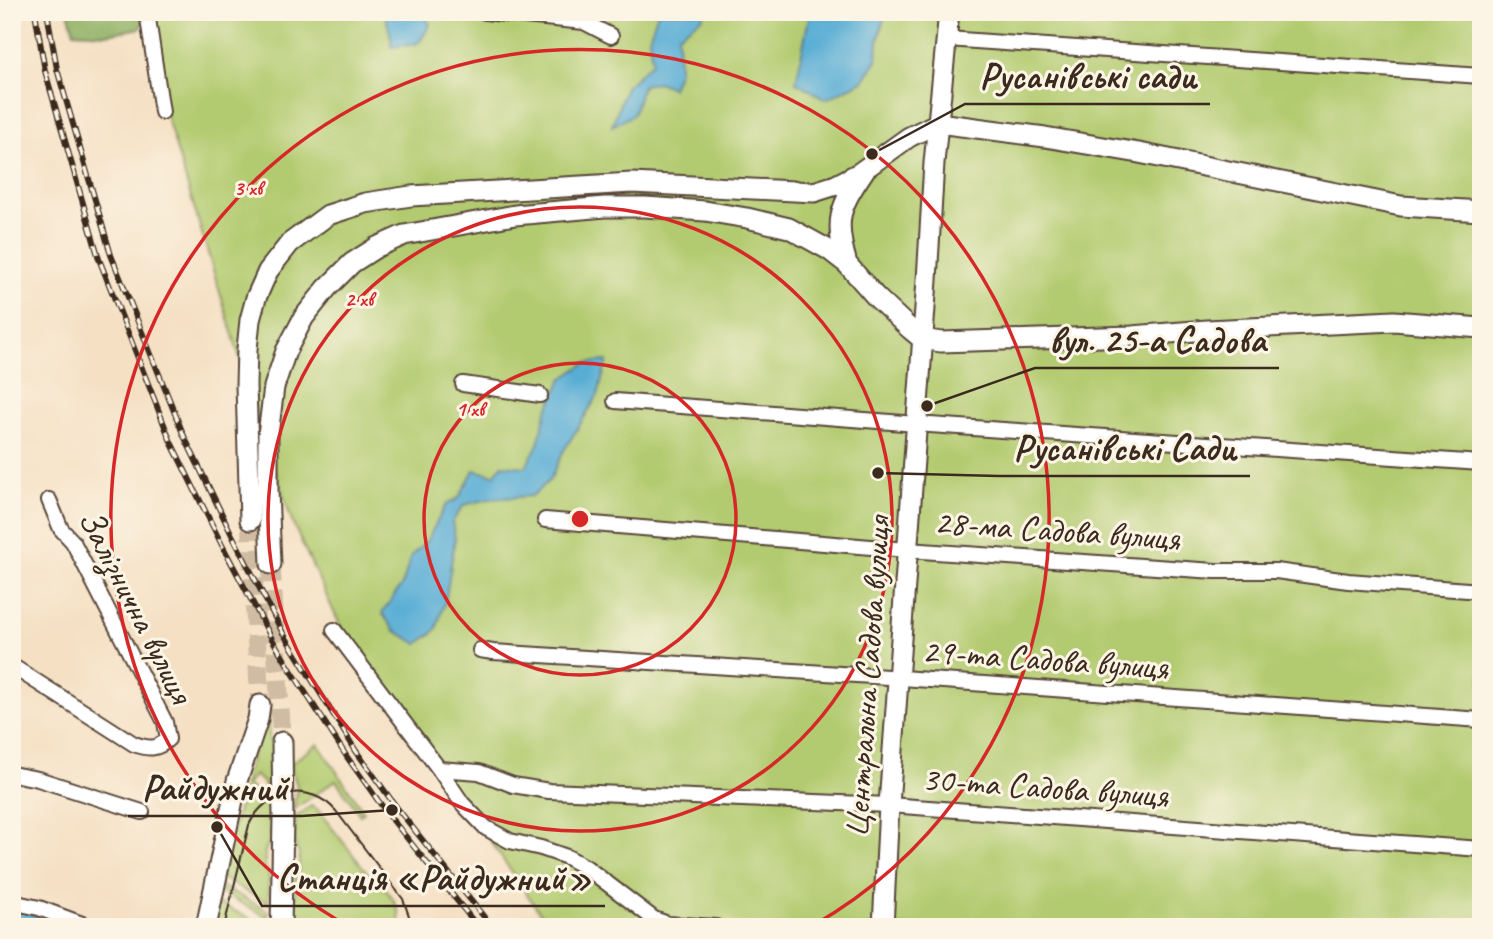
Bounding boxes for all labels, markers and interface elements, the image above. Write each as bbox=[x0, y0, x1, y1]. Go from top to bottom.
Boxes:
callout: Русанівські сади bbox=[965, 46, 1210, 104]
text: Русанівські сади bbox=[979, 52, 1198, 99]
text: 3 хв bbox=[234, 175, 266, 201]
text: 2 хв bbox=[345, 286, 377, 312]
callout: вул. 25-а Садова bbox=[1035, 310, 1279, 368]
text: вул. 25-а Садова bbox=[1049, 316, 1269, 363]
text: 1 хв bbox=[456, 396, 488, 422]
callout: Русанівські Сади bbox=[999, 418, 1250, 476]
text: Русанівські Сади bbox=[1014, 424, 1238, 471]
street label: 28-ма Садова вулиця bbox=[933, 499, 1182, 561]
street label: Залізнична вулиця bbox=[68, 502, 205, 712]
centre of rings bbox=[568, 507, 592, 531]
street label: Центральна Садова вулиця bbox=[833, 512, 901, 839]
street label: 29-та Садова вулиця bbox=[921, 628, 1171, 690]
street label: 30-та Садова вулиця bbox=[921, 756, 1171, 818]
callout: Райдужний bbox=[128, 758, 302, 816]
text: Райдужний bbox=[142, 764, 290, 811]
callout: Станція «Райдужний» bbox=[262, 848, 605, 906]
text: Станція «Райдужний» bbox=[277, 854, 591, 901]

